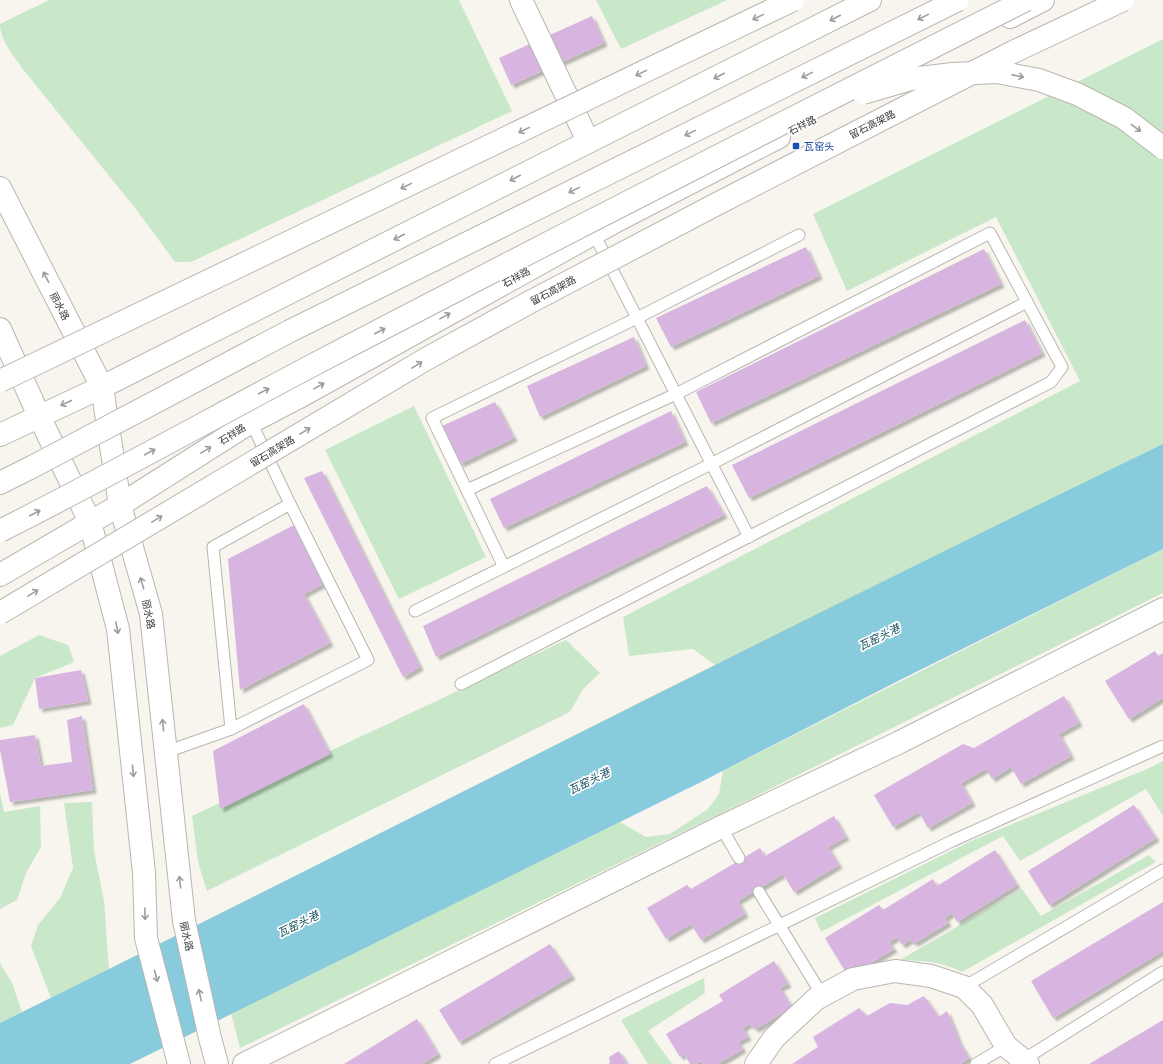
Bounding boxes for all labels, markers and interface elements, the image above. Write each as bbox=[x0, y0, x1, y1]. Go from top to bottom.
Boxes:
one-way arrow bbox=[752, 14, 764, 21]
one-way arrow bbox=[829, 14, 841, 22]
one-way arrow bbox=[917, 14, 929, 21]
one-way arrow bbox=[635, 70, 647, 77]
one-way arrow bbox=[801, 72, 813, 79]
one-way arrow bbox=[713, 73, 725, 80]
one-way arrow bbox=[1011, 73, 1024, 81]
street label: 留石高架路 bbox=[847, 107, 897, 142]
street label: 石祥路 bbox=[786, 113, 819, 138]
one-way arrow bbox=[1130, 123, 1141, 132]
one-way arrow bbox=[518, 127, 530, 134]
one-way arrow bbox=[684, 130, 696, 137]
place label: 瓦窑头 bbox=[804, 140, 834, 153]
marker: 瓦窑头 bbox=[791, 141, 801, 151]
one-way arrow bbox=[509, 175, 521, 182]
one-way arrow bbox=[401, 183, 413, 190]
one-way arrow bbox=[568, 187, 580, 195]
one-way arrow bbox=[393, 234, 405, 241]
street label: 石祥路 bbox=[500, 264, 533, 290]
one-way arrow bbox=[41, 272, 49, 284]
street label: 留石高架路 bbox=[528, 273, 578, 308]
street label: 丽水路 bbox=[47, 290, 72, 323]
one-way arrow bbox=[439, 312, 451, 320]
one-way arrow bbox=[373, 327, 385, 334]
one-way arrow bbox=[411, 360, 423, 368]
one-way arrow bbox=[313, 382, 325, 389]
one-way arrow bbox=[258, 387, 270, 395]
one-way arrow bbox=[61, 400, 73, 407]
street label: 石祥路 bbox=[216, 421, 248, 448]
one-way arrow bbox=[299, 427, 311, 435]
street label: 留石高架路 bbox=[247, 433, 297, 470]
one-way arrow bbox=[200, 446, 211, 454]
one-way arrow bbox=[144, 448, 156, 456]
one-way arrow bbox=[29, 509, 41, 516]
one-way arrow bbox=[151, 515, 163, 523]
one-way arrow bbox=[138, 577, 145, 590]
one-way arrow bbox=[27, 588, 39, 596]
street label: 丽水路 bbox=[139, 598, 158, 630]
water label: 瓦窑头港 bbox=[856, 620, 904, 653]
one-way arrow bbox=[114, 621, 122, 634]
one-way arrow bbox=[159, 719, 167, 732]
one-way arrow bbox=[130, 764, 137, 777]
water label: 瓦窑头港 bbox=[566, 764, 614, 797]
one-way arrow bbox=[176, 876, 183, 889]
one-way arrow bbox=[142, 907, 149, 920]
water label: 瓦窑头港 bbox=[275, 907, 323, 940]
street label: 丽水路 bbox=[177, 920, 196, 952]
one-way arrow bbox=[152, 969, 160, 982]
one-way arrow bbox=[196, 989, 204, 1002]

